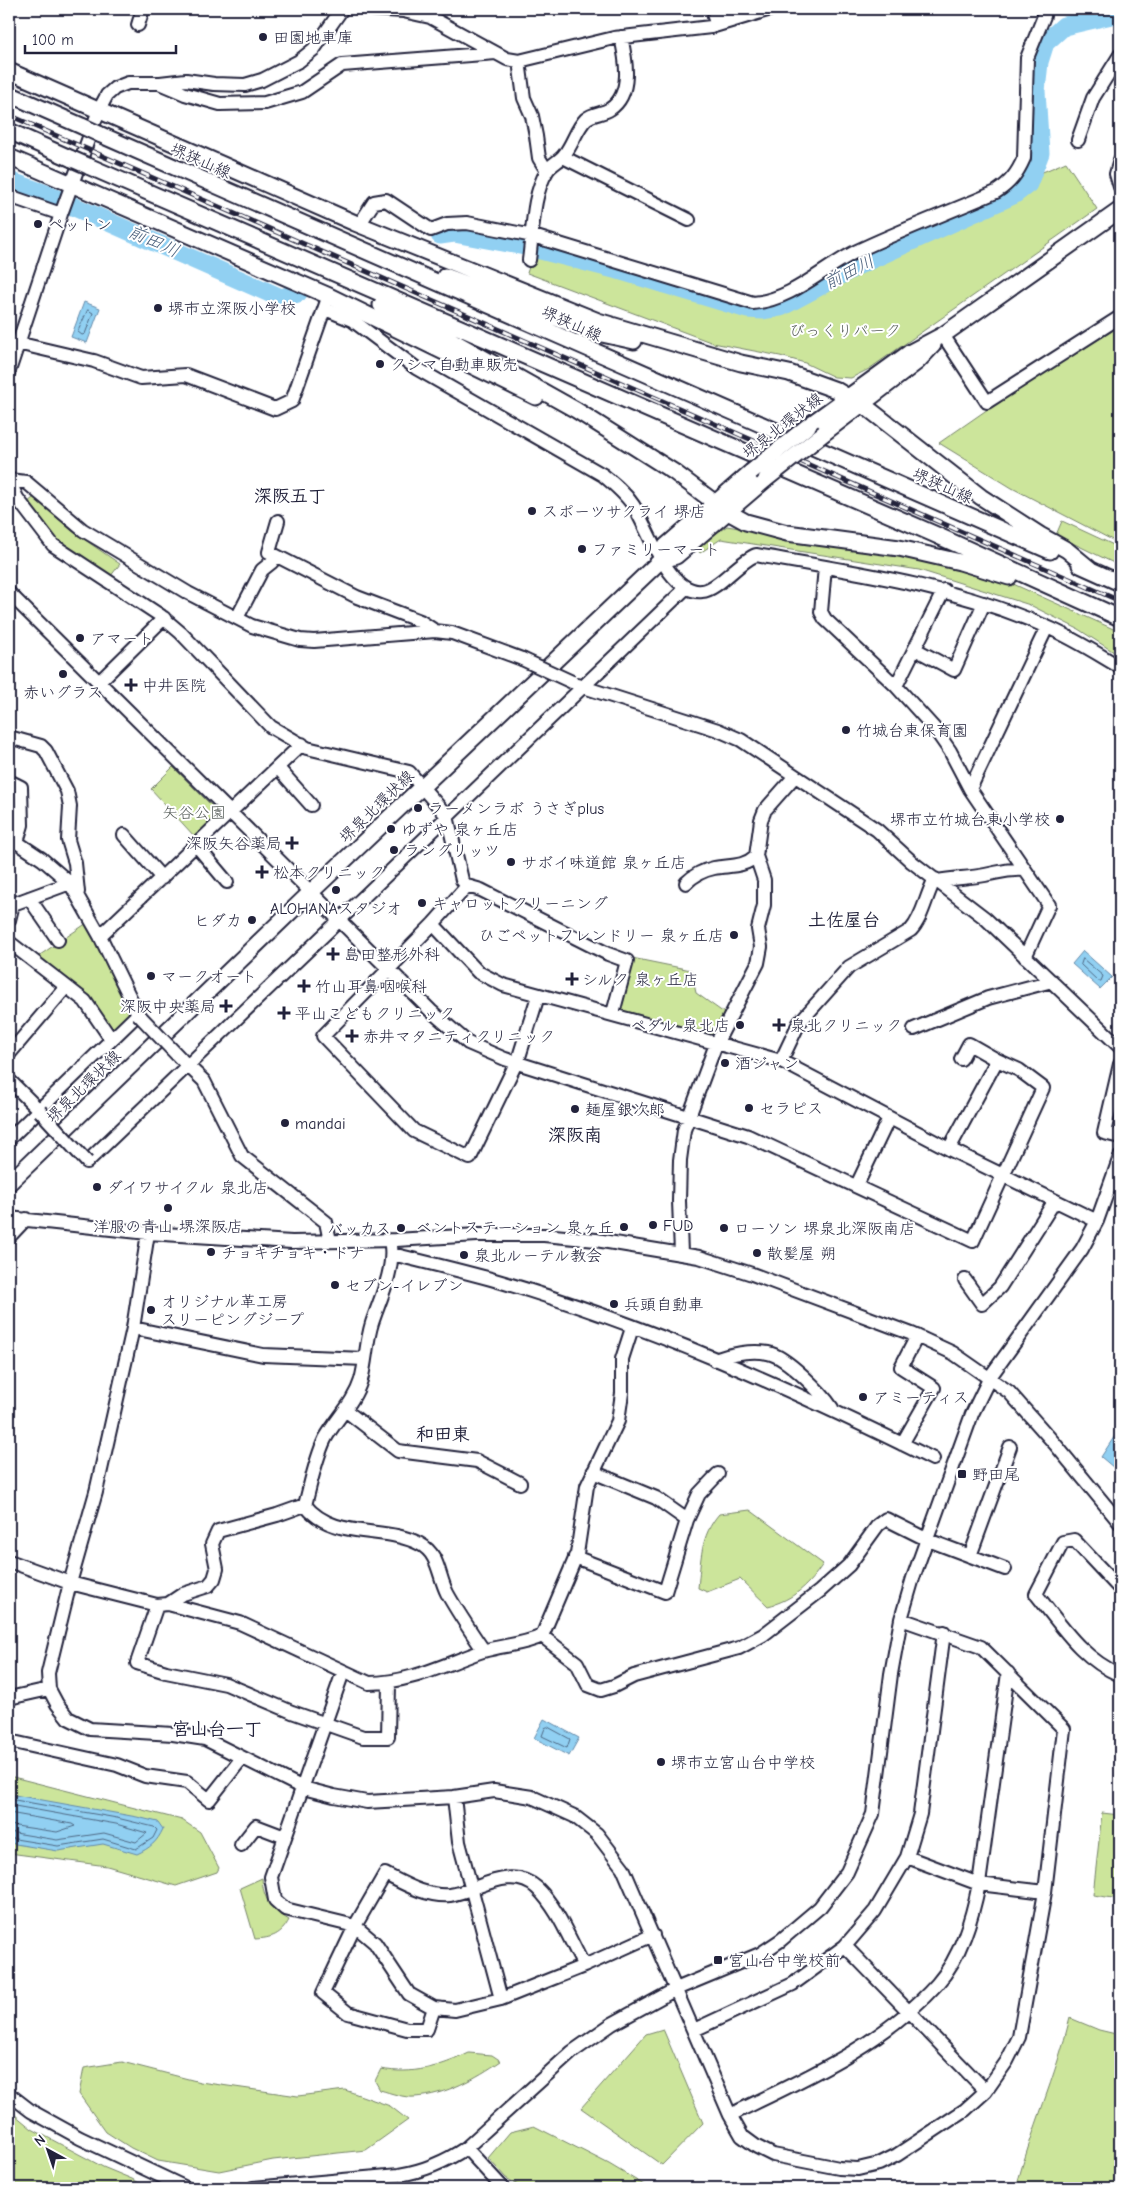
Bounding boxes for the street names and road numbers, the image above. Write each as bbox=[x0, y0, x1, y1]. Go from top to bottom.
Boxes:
street label: 堺狭山線 bbox=[168, 140, 233, 182]
street label: 堺狭山線 bbox=[539, 303, 604, 345]
street label: 堺泉北環状線 bbox=[739, 389, 826, 462]
street label: 堺狭山線 bbox=[910, 465, 975, 507]
street label: 堺泉北環状線 bbox=[336, 767, 417, 847]
street label: 堺泉北環状線 bbox=[43, 1047, 124, 1127]

